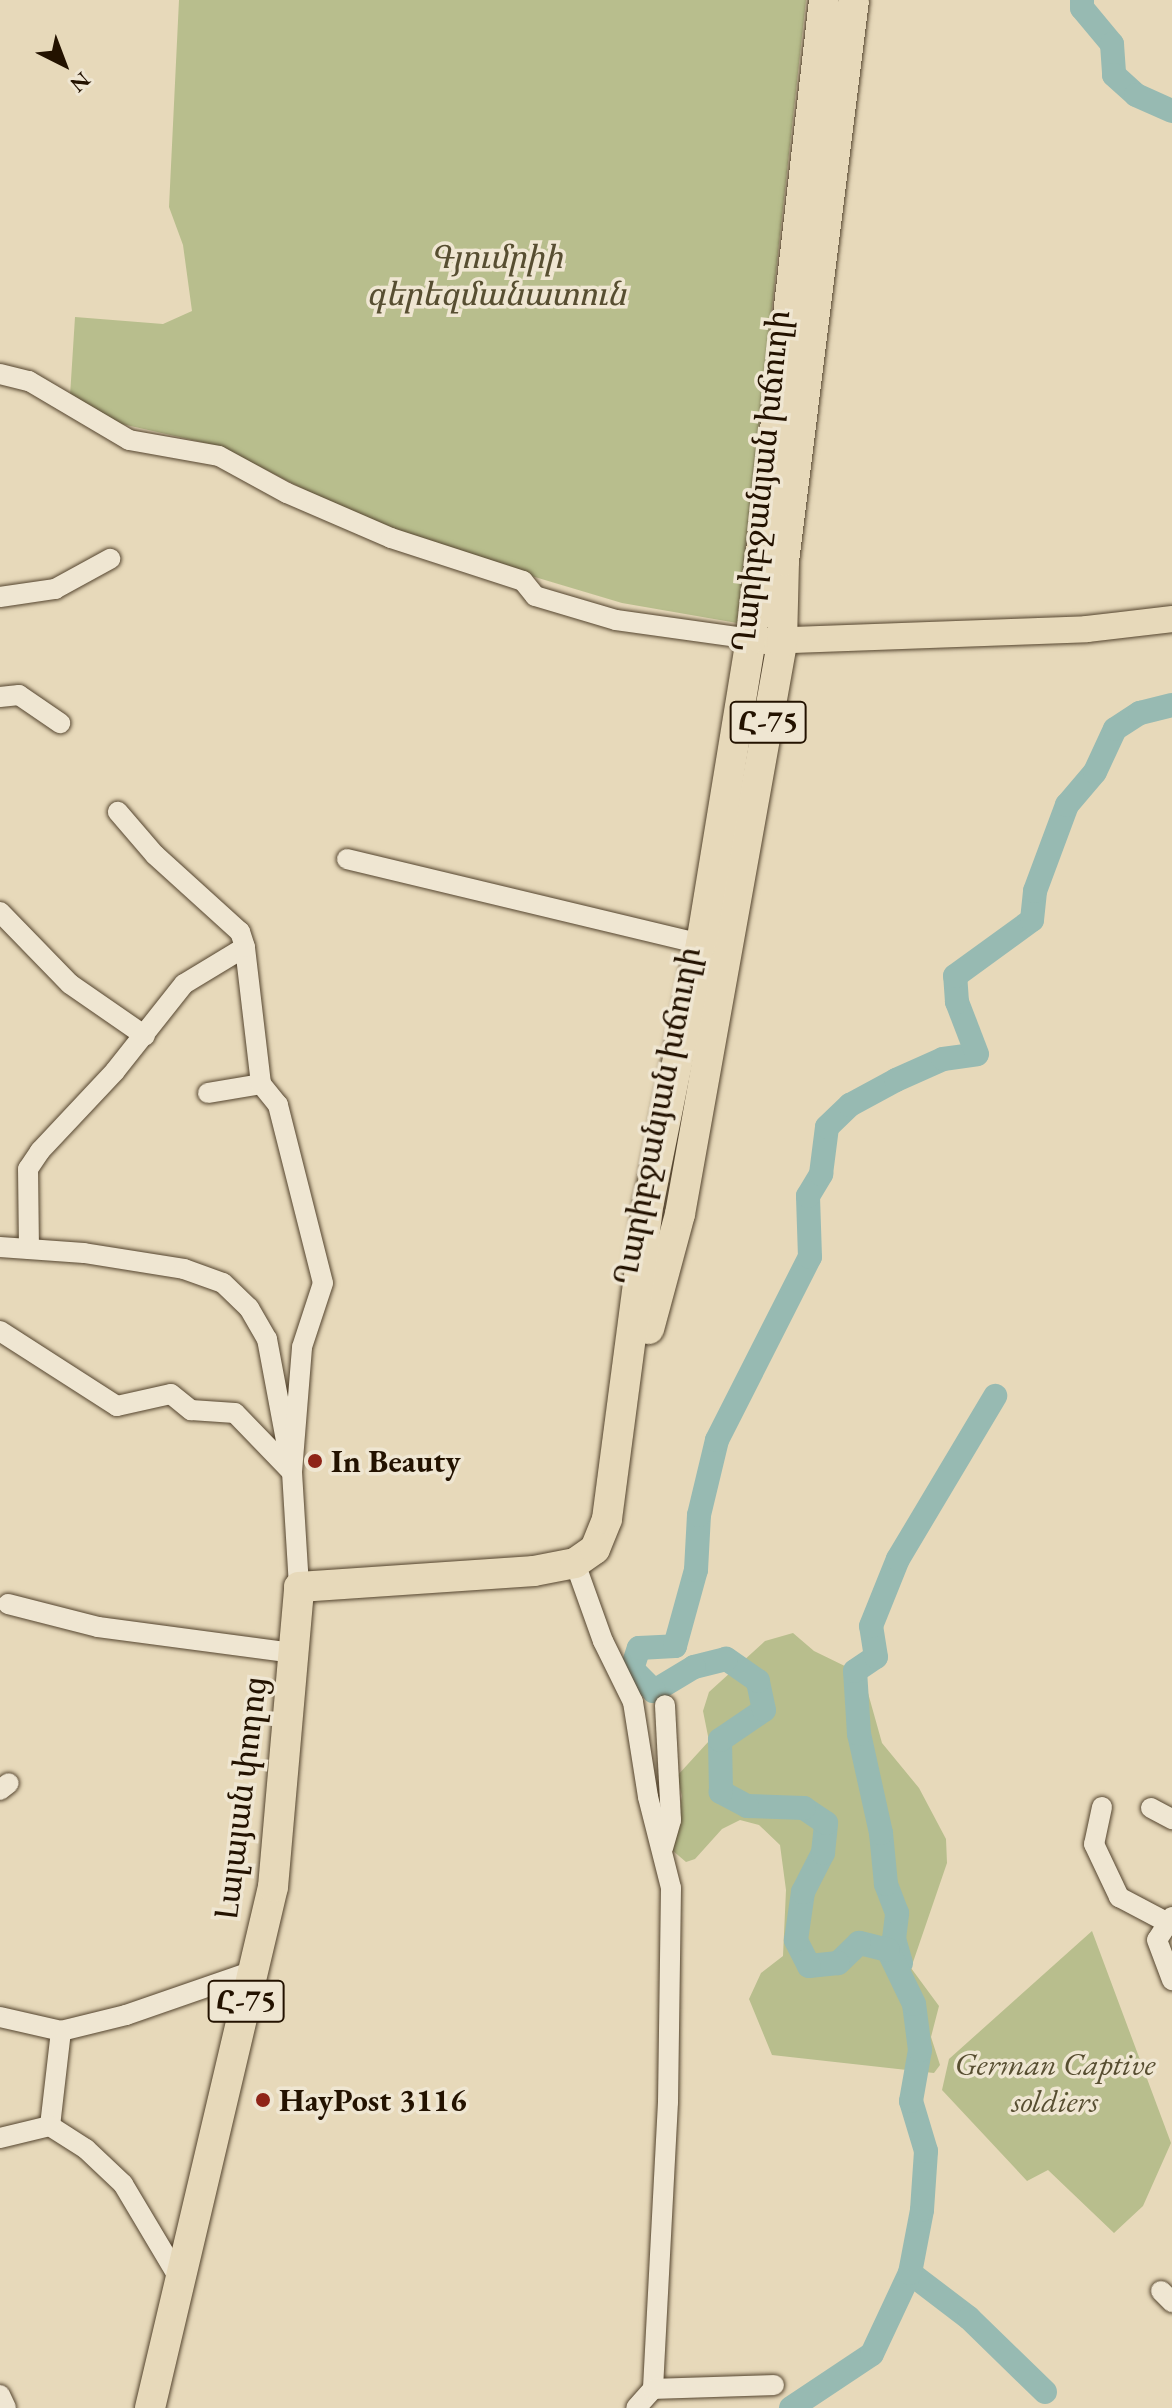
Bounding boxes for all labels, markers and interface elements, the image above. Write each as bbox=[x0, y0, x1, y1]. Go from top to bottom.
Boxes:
north arrow bbox=[24, 24, 104, 104]
text: N bbox=[64, 65, 97, 99]
park label: Գյումրիի գերեզմանատուն bbox=[366, 239, 626, 314]
street label: Ղարիբջանյան խճուղի bbox=[724, 308, 798, 654]
road number: Հ-75 bbox=[728, 696, 808, 748]
street label: Ղարիբջանյան խճուղի bbox=[605, 944, 709, 1288]
place label: In Beauty bbox=[331, 1442, 461, 1480]
marker: In Beauty bbox=[306, 1452, 324, 1470]
street label: Լալայան փողոց bbox=[207, 1675, 275, 1921]
road number: Հ-75 bbox=[206, 1975, 286, 2027]
park label: German Captive soldiers bbox=[954, 2046, 1156, 2121]
place label: HayPost 3116 bbox=[279, 2081, 467, 2119]
marker: HayPost 3116 bbox=[254, 2091, 272, 2109]

